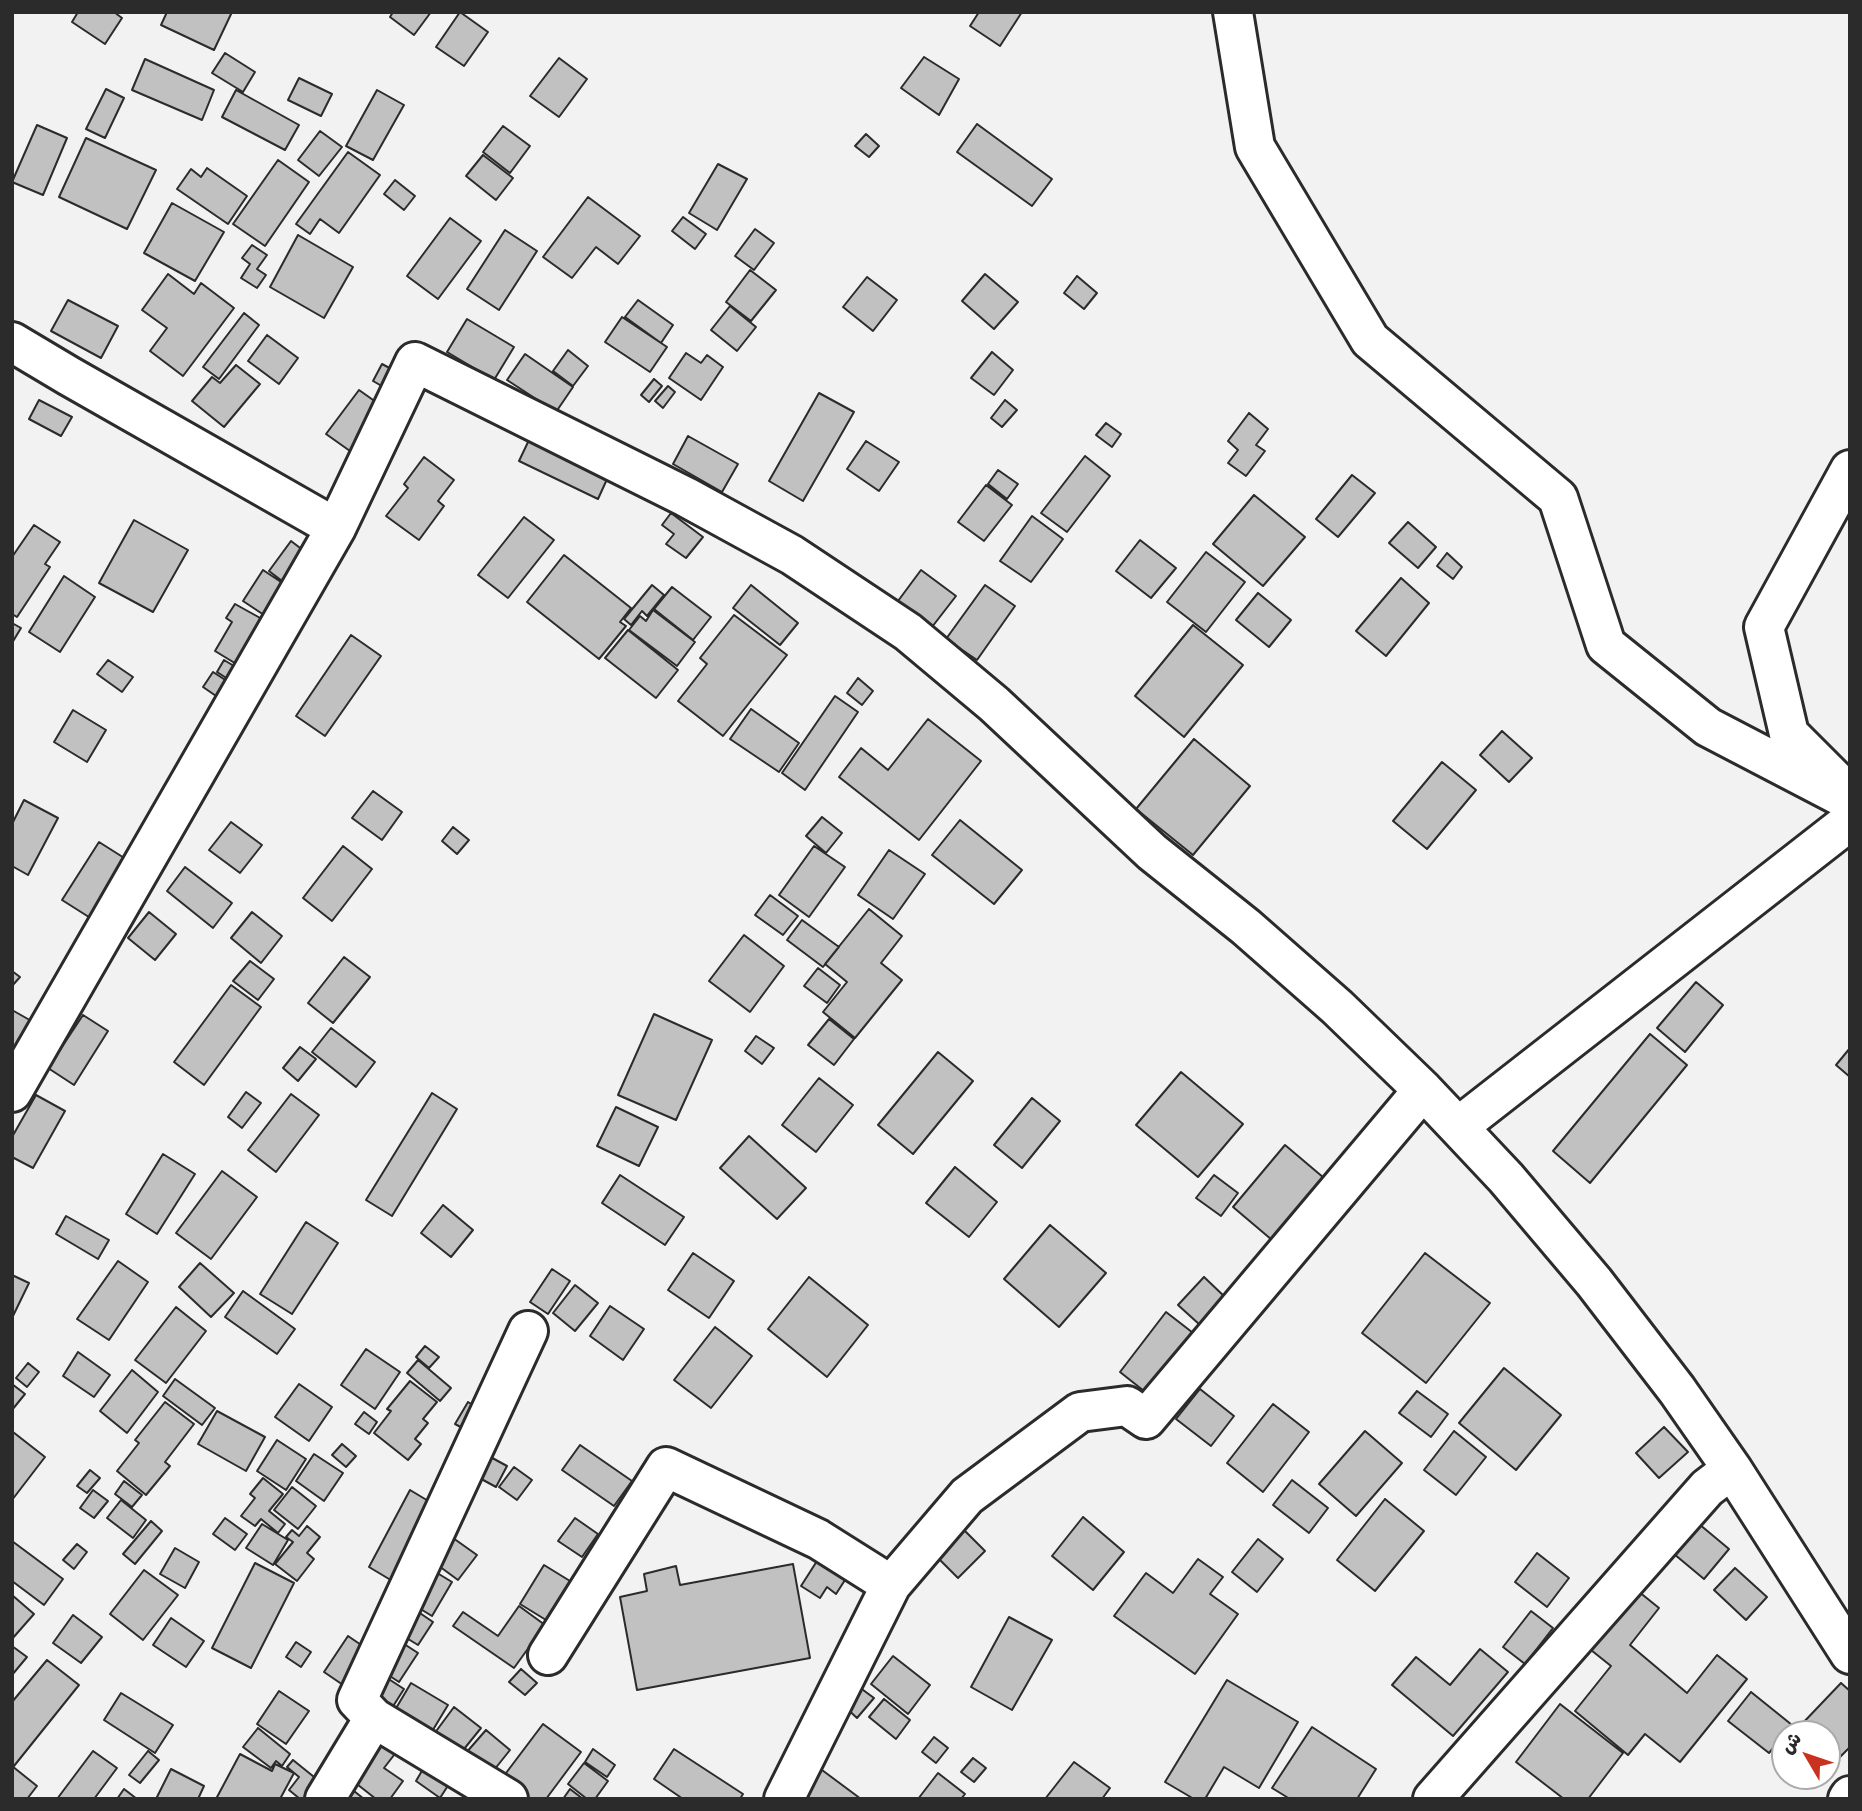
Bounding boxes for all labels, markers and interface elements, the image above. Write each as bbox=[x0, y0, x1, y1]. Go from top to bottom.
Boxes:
north arrow bbox=[1771, 1720, 1841, 1790]
text: ش bbox=[1775, 1727, 1807, 1759]

